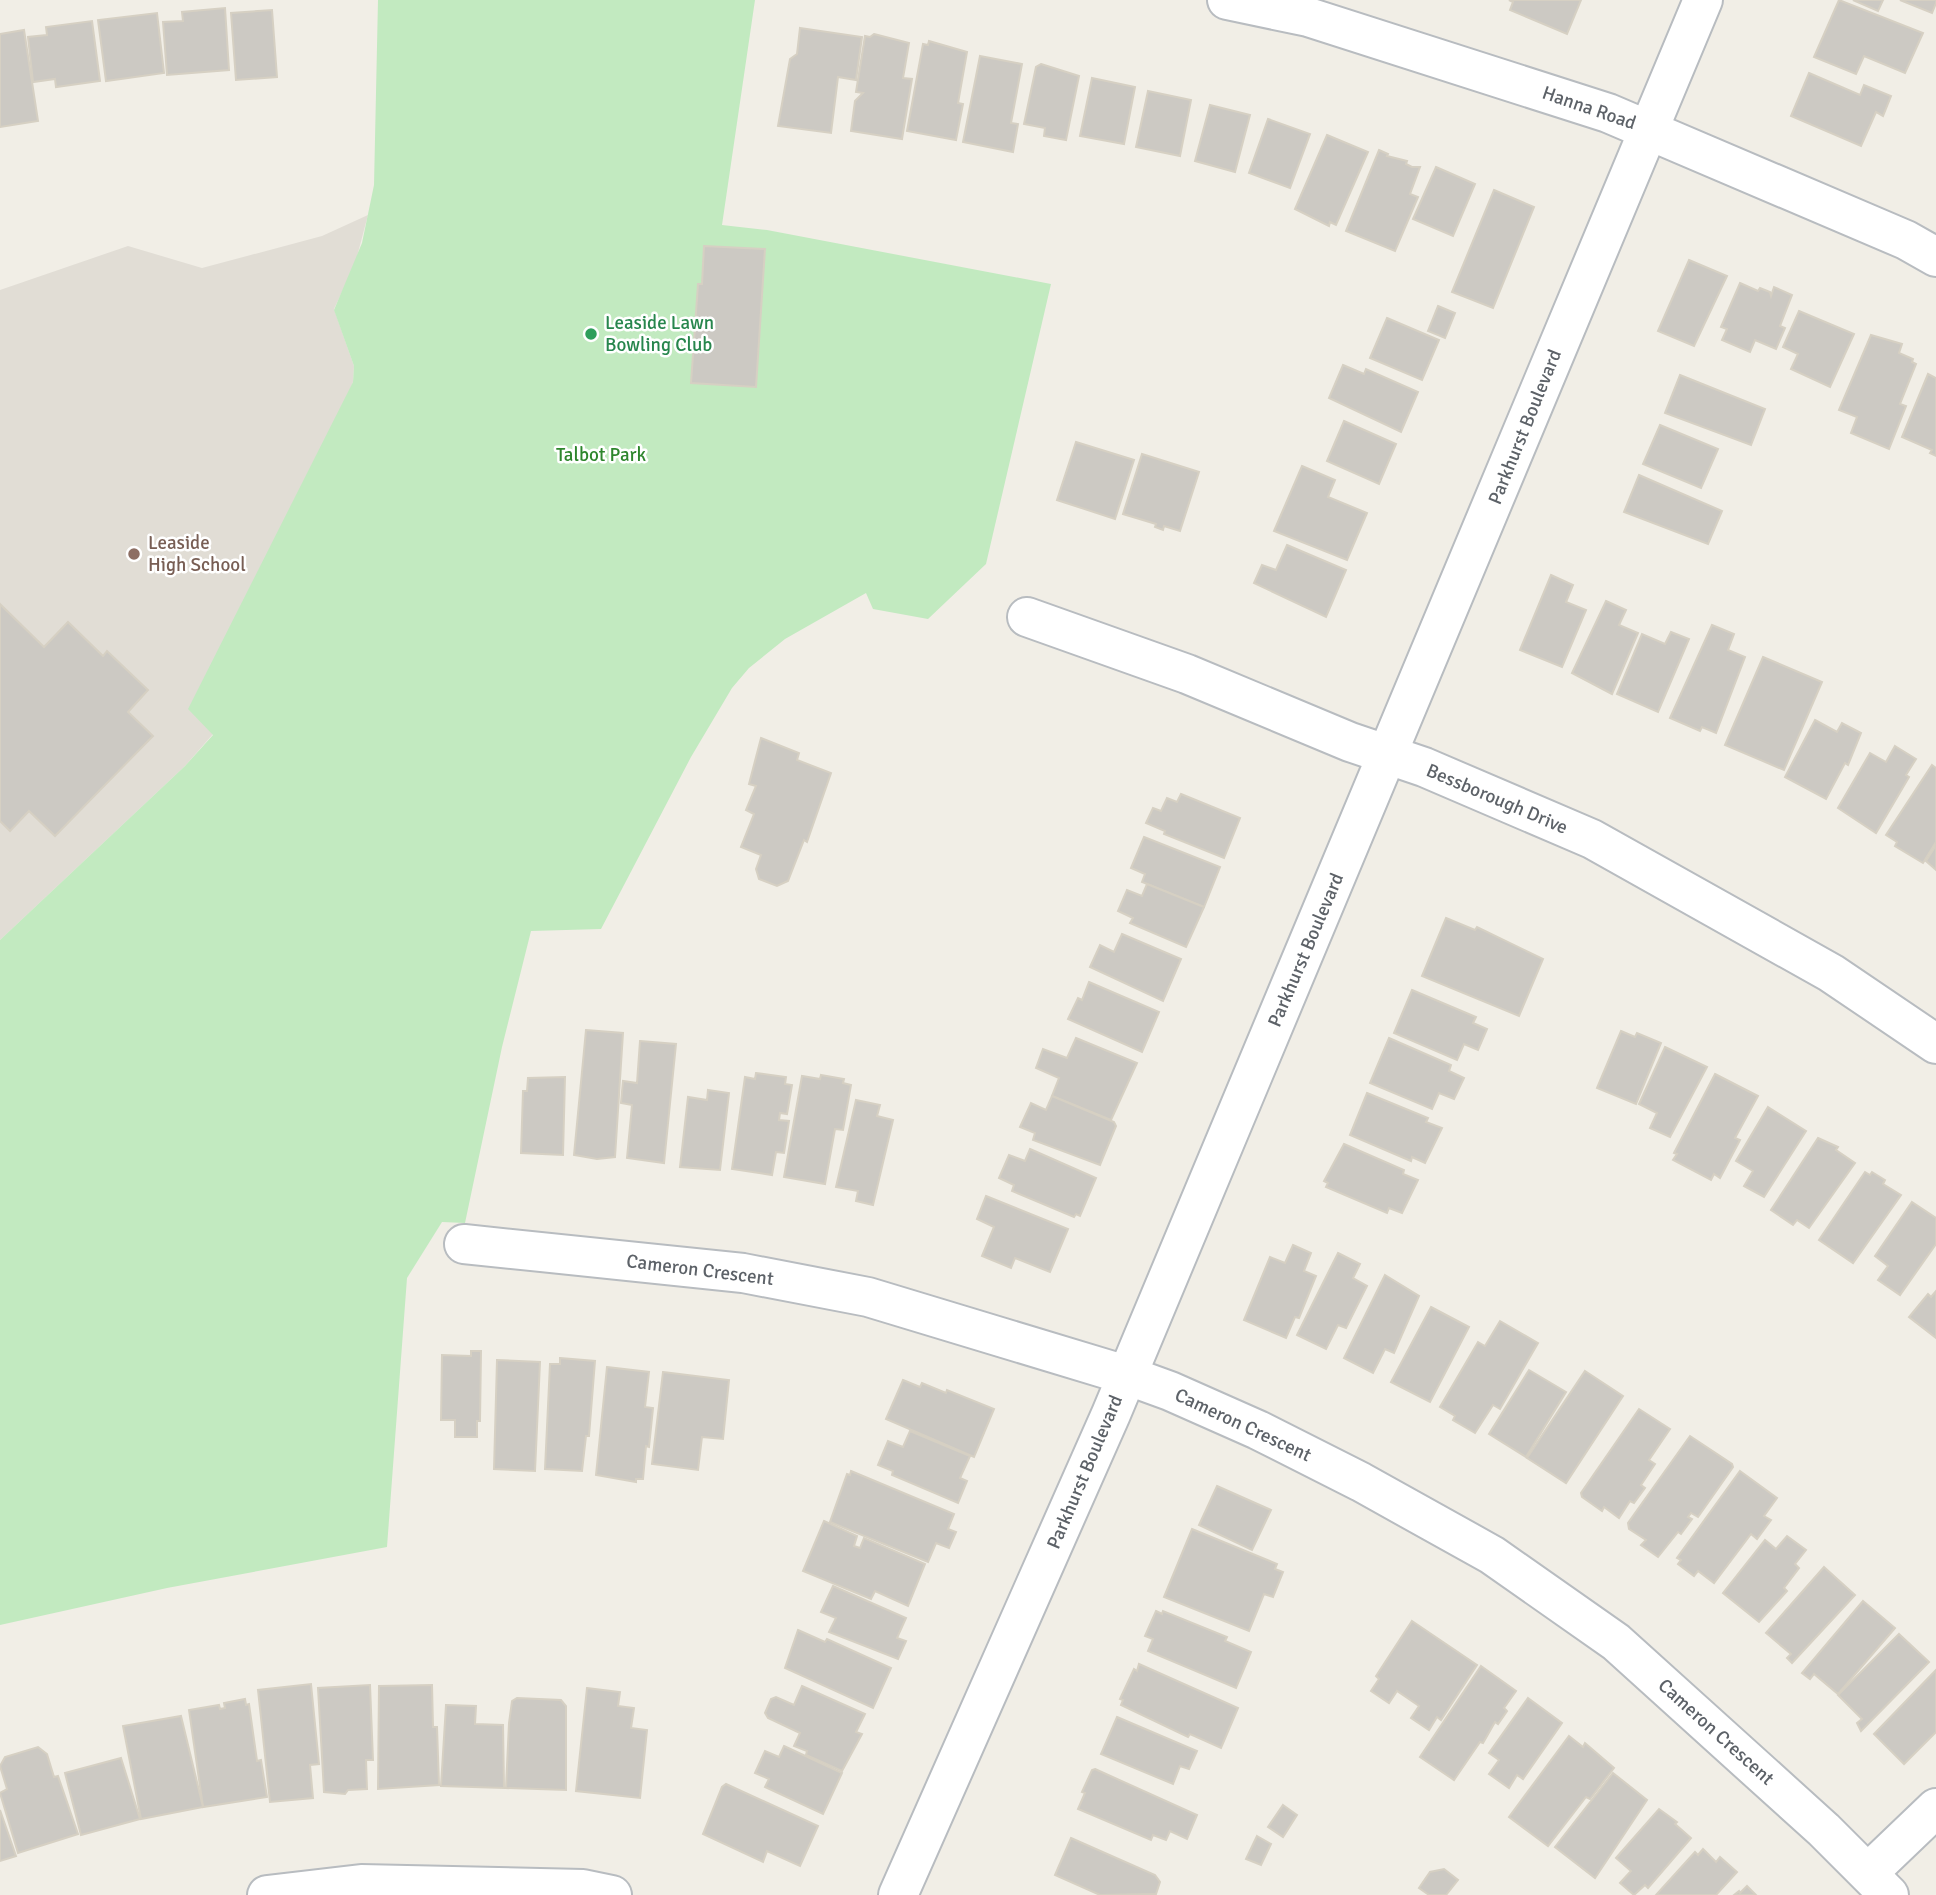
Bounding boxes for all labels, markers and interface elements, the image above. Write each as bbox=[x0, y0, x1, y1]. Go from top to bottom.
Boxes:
street label: Hanna Road bbox=[1539, 81, 1639, 135]
place label: Leaside Lawn Bowling Club bbox=[605, 311, 714, 357]
marker: Leaside Lawn Bowling Club bbox=[583, 326, 599, 342]
street label: Parkhurst Boulevard bbox=[1483, 346, 1567, 508]
park label: Talbot Park bbox=[556, 443, 647, 467]
place label: Leaside High School bbox=[148, 531, 246, 577]
marker: Leaside High School bbox=[126, 546, 142, 562]
street label: Bessborough Drive bbox=[1423, 758, 1571, 840]
street label: Parkhurst Boulevard bbox=[1263, 869, 1349, 1031]
street label: Cameron Crescent bbox=[625, 1249, 775, 1291]
street label: Cameron Crescent bbox=[1171, 1383, 1315, 1467]
street label: Parkhurst Boulevard bbox=[1042, 1391, 1128, 1553]
street label: Cameron Crescent bbox=[1653, 1674, 1779, 1791]

